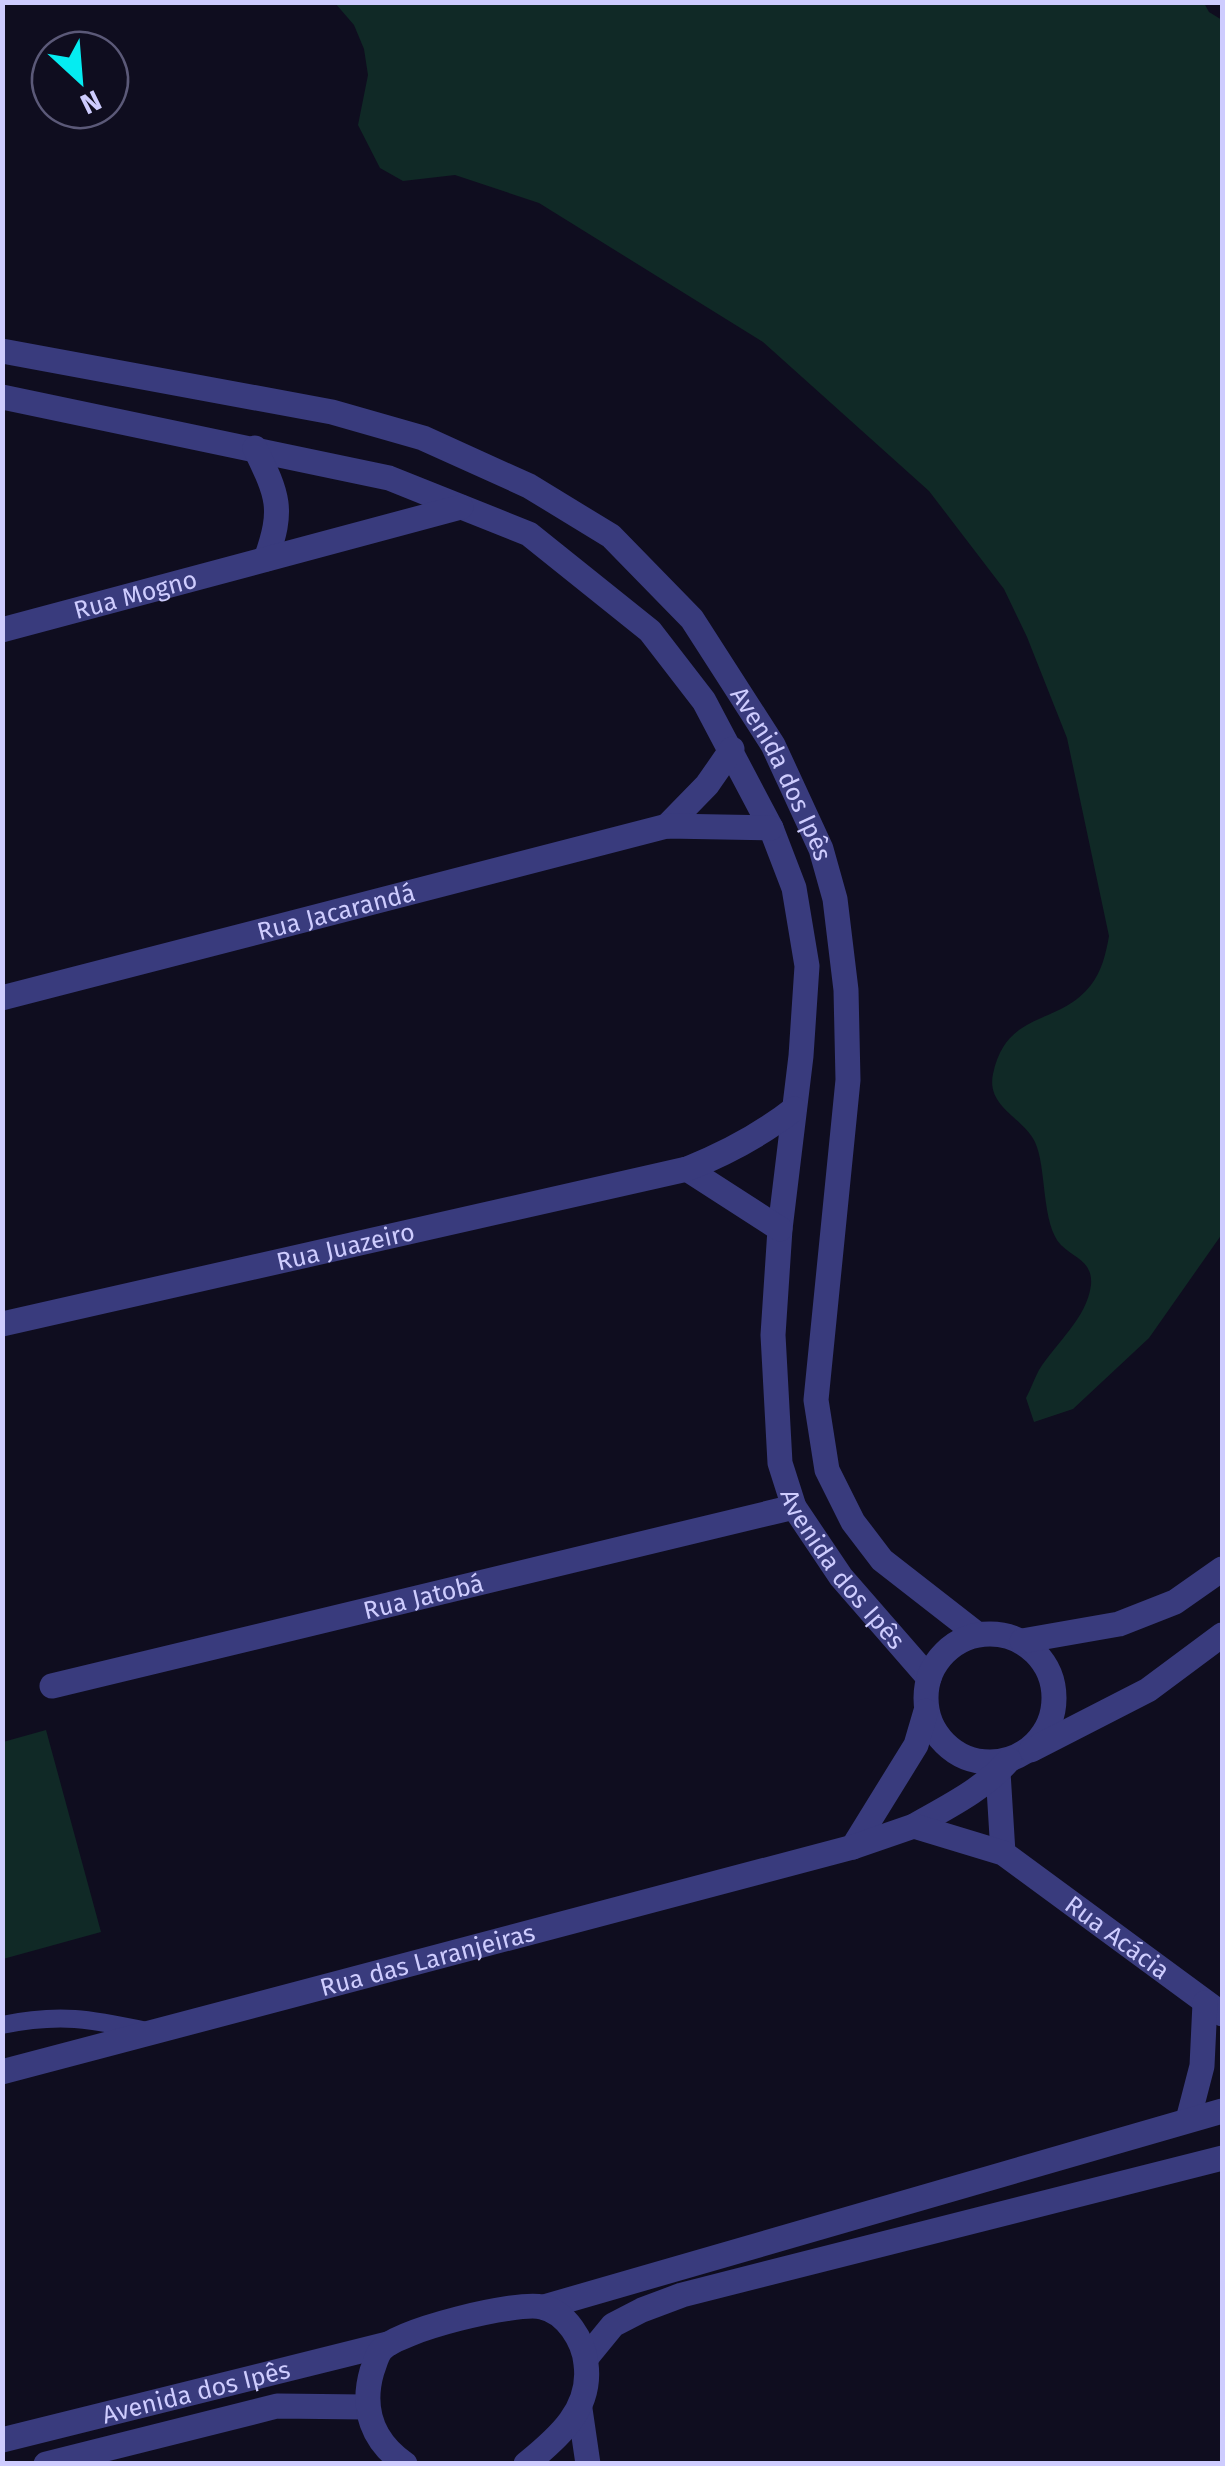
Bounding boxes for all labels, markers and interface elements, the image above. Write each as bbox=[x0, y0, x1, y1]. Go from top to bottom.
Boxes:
north arrow bbox=[30, 30, 130, 130]
text: N bbox=[75, 83, 106, 121]
street label: Rua Mogno bbox=[71, 564, 200, 626]
street label: Avenida dos Ipês bbox=[723, 681, 838, 864]
street label: Rua Jacarandá bbox=[254, 878, 418, 947]
street label: Rua Juazeiro bbox=[274, 1217, 417, 1277]
street label: Avenida dos Ipês bbox=[773, 1486, 911, 1656]
street label: Rua Jatobá bbox=[360, 1568, 487, 1626]
street label: Rua Acácia bbox=[1059, 1890, 1175, 1986]
street label: Rua das Laranjeiras bbox=[317, 1918, 538, 2003]
street label: Avenida dos Ipês bbox=[99, 2355, 293, 2430]

